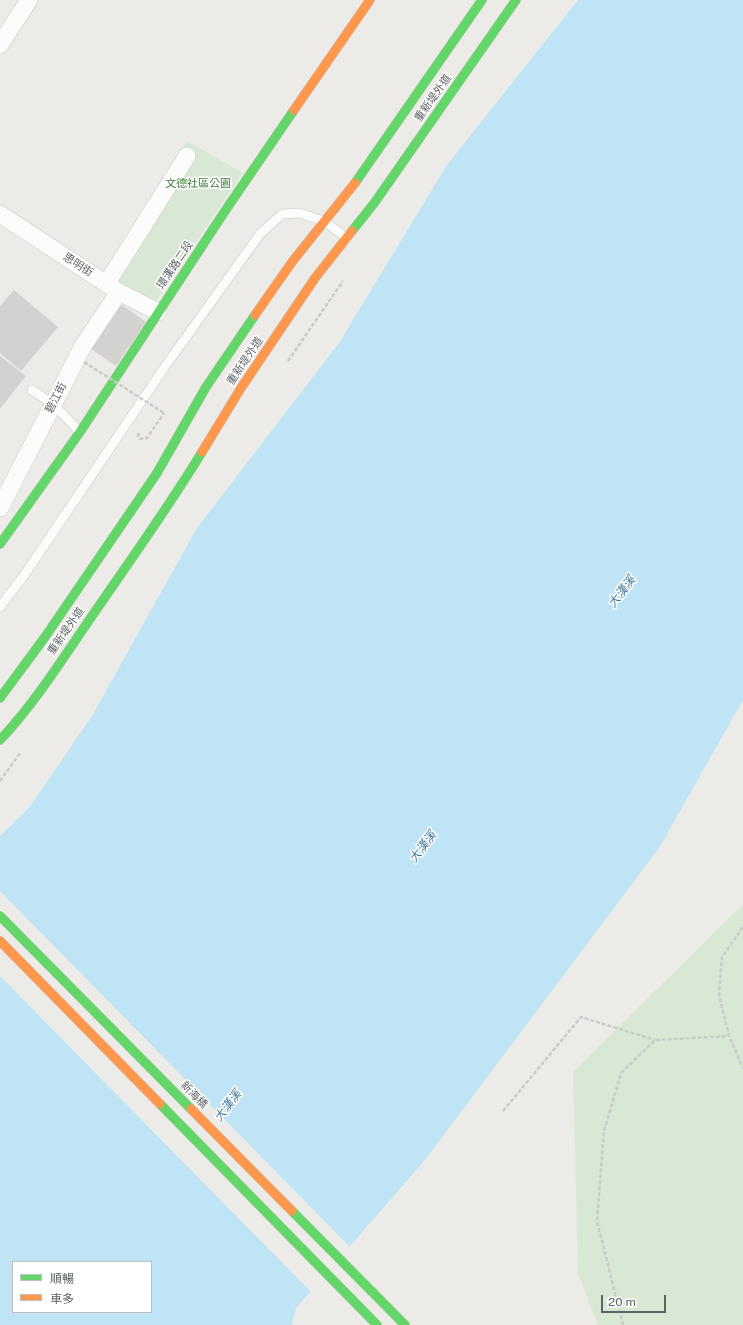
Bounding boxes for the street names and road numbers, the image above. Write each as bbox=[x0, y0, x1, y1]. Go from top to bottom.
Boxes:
street label: 重新堤外道 bbox=[412, 72, 454, 124]
street label: 環漢路二段 bbox=[154, 239, 196, 291]
street label: 思明街 bbox=[61, 250, 95, 280]
street label: 重新堤外道 bbox=[224, 335, 266, 387]
street label: 碧江街 bbox=[43, 380, 69, 416]
street label: 重新堤外道 bbox=[45, 605, 87, 657]
street label: 新海橋 bbox=[178, 1079, 210, 1111]

